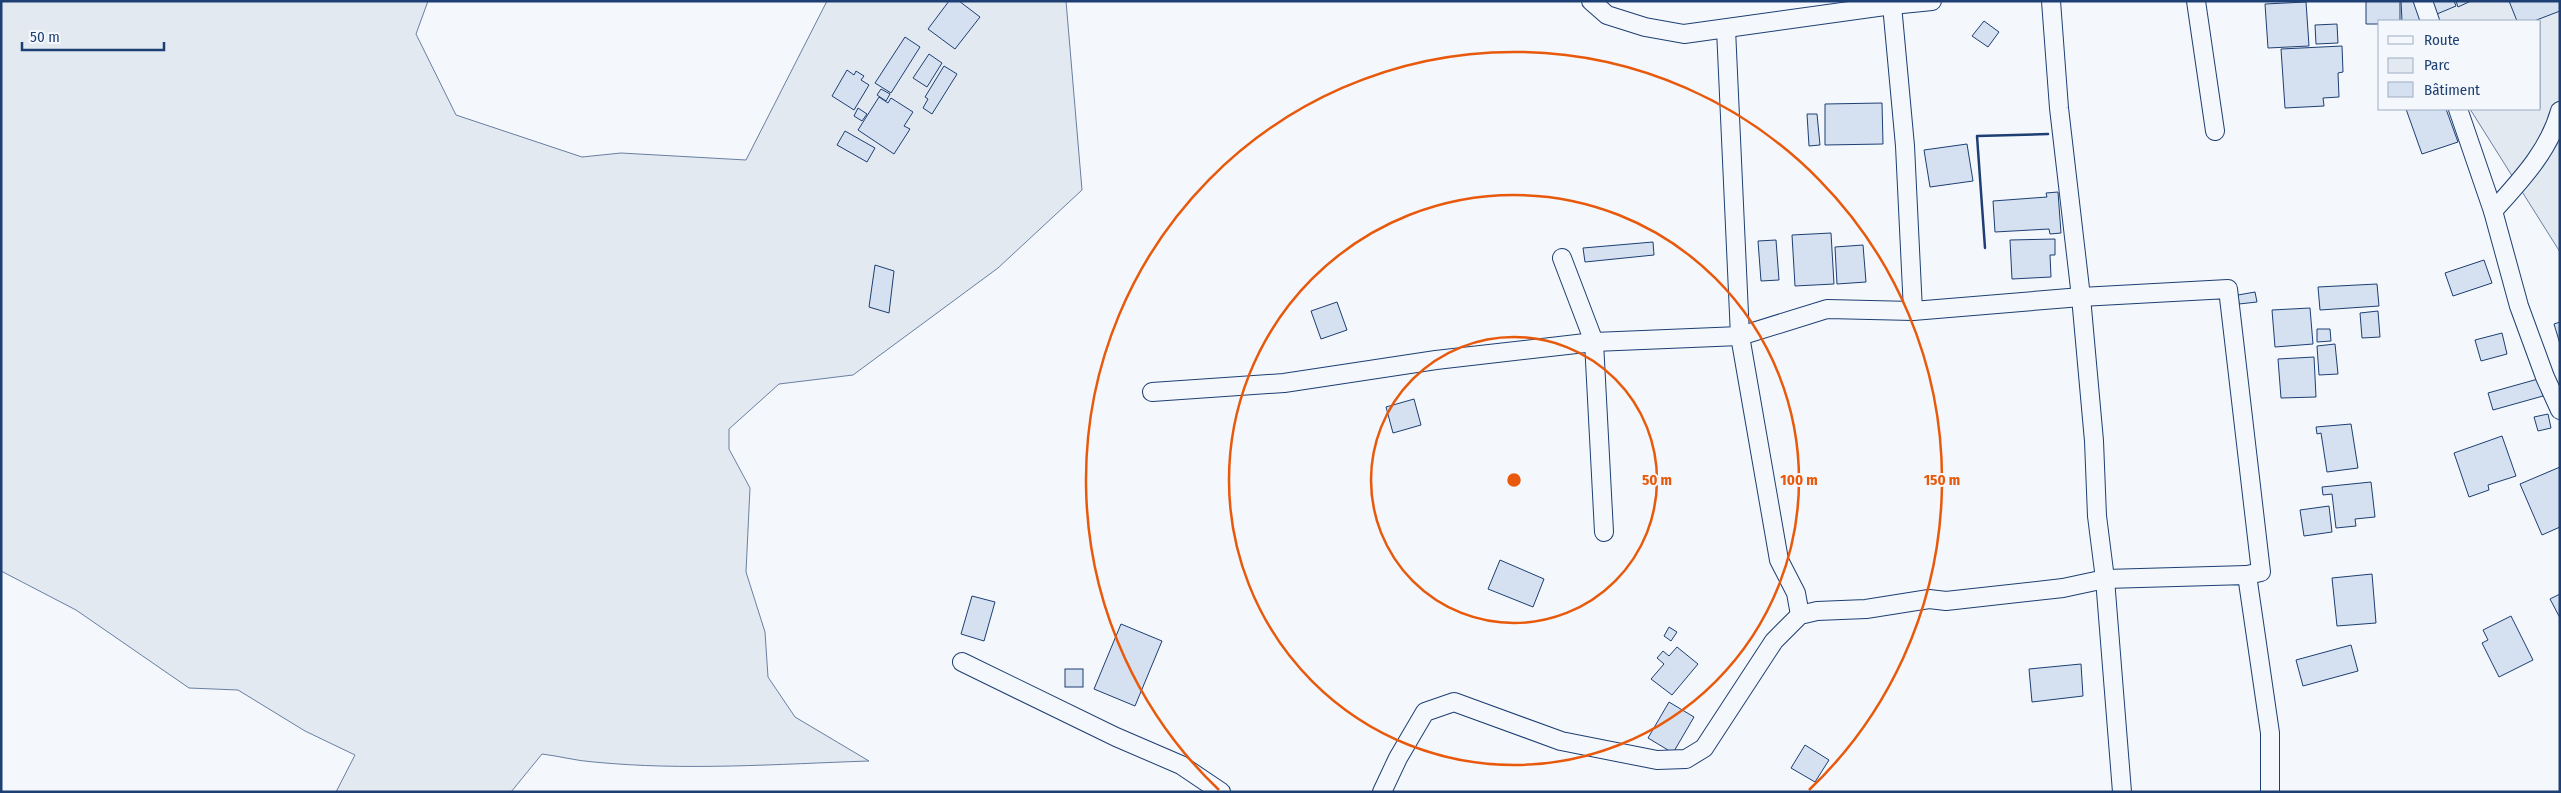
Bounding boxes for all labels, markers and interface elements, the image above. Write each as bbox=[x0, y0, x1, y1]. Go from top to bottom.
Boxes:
scale bar bbox=[22, 20, 165, 52]
legend bbox=[2378, 20, 2541, 110]
text: 50 m bbox=[30, 28, 60, 46]
text: Route bbox=[2424, 31, 2460, 49]
text: Parc bbox=[2424, 56, 2450, 74]
text: Bâtiment bbox=[2424, 81, 2480, 99]
centre of rings bbox=[1505, 471, 1523, 489]
text: 50 m bbox=[1642, 471, 1672, 489]
text: 100 m bbox=[1780, 471, 1818, 489]
text: 150 m bbox=[1924, 471, 1960, 489]

